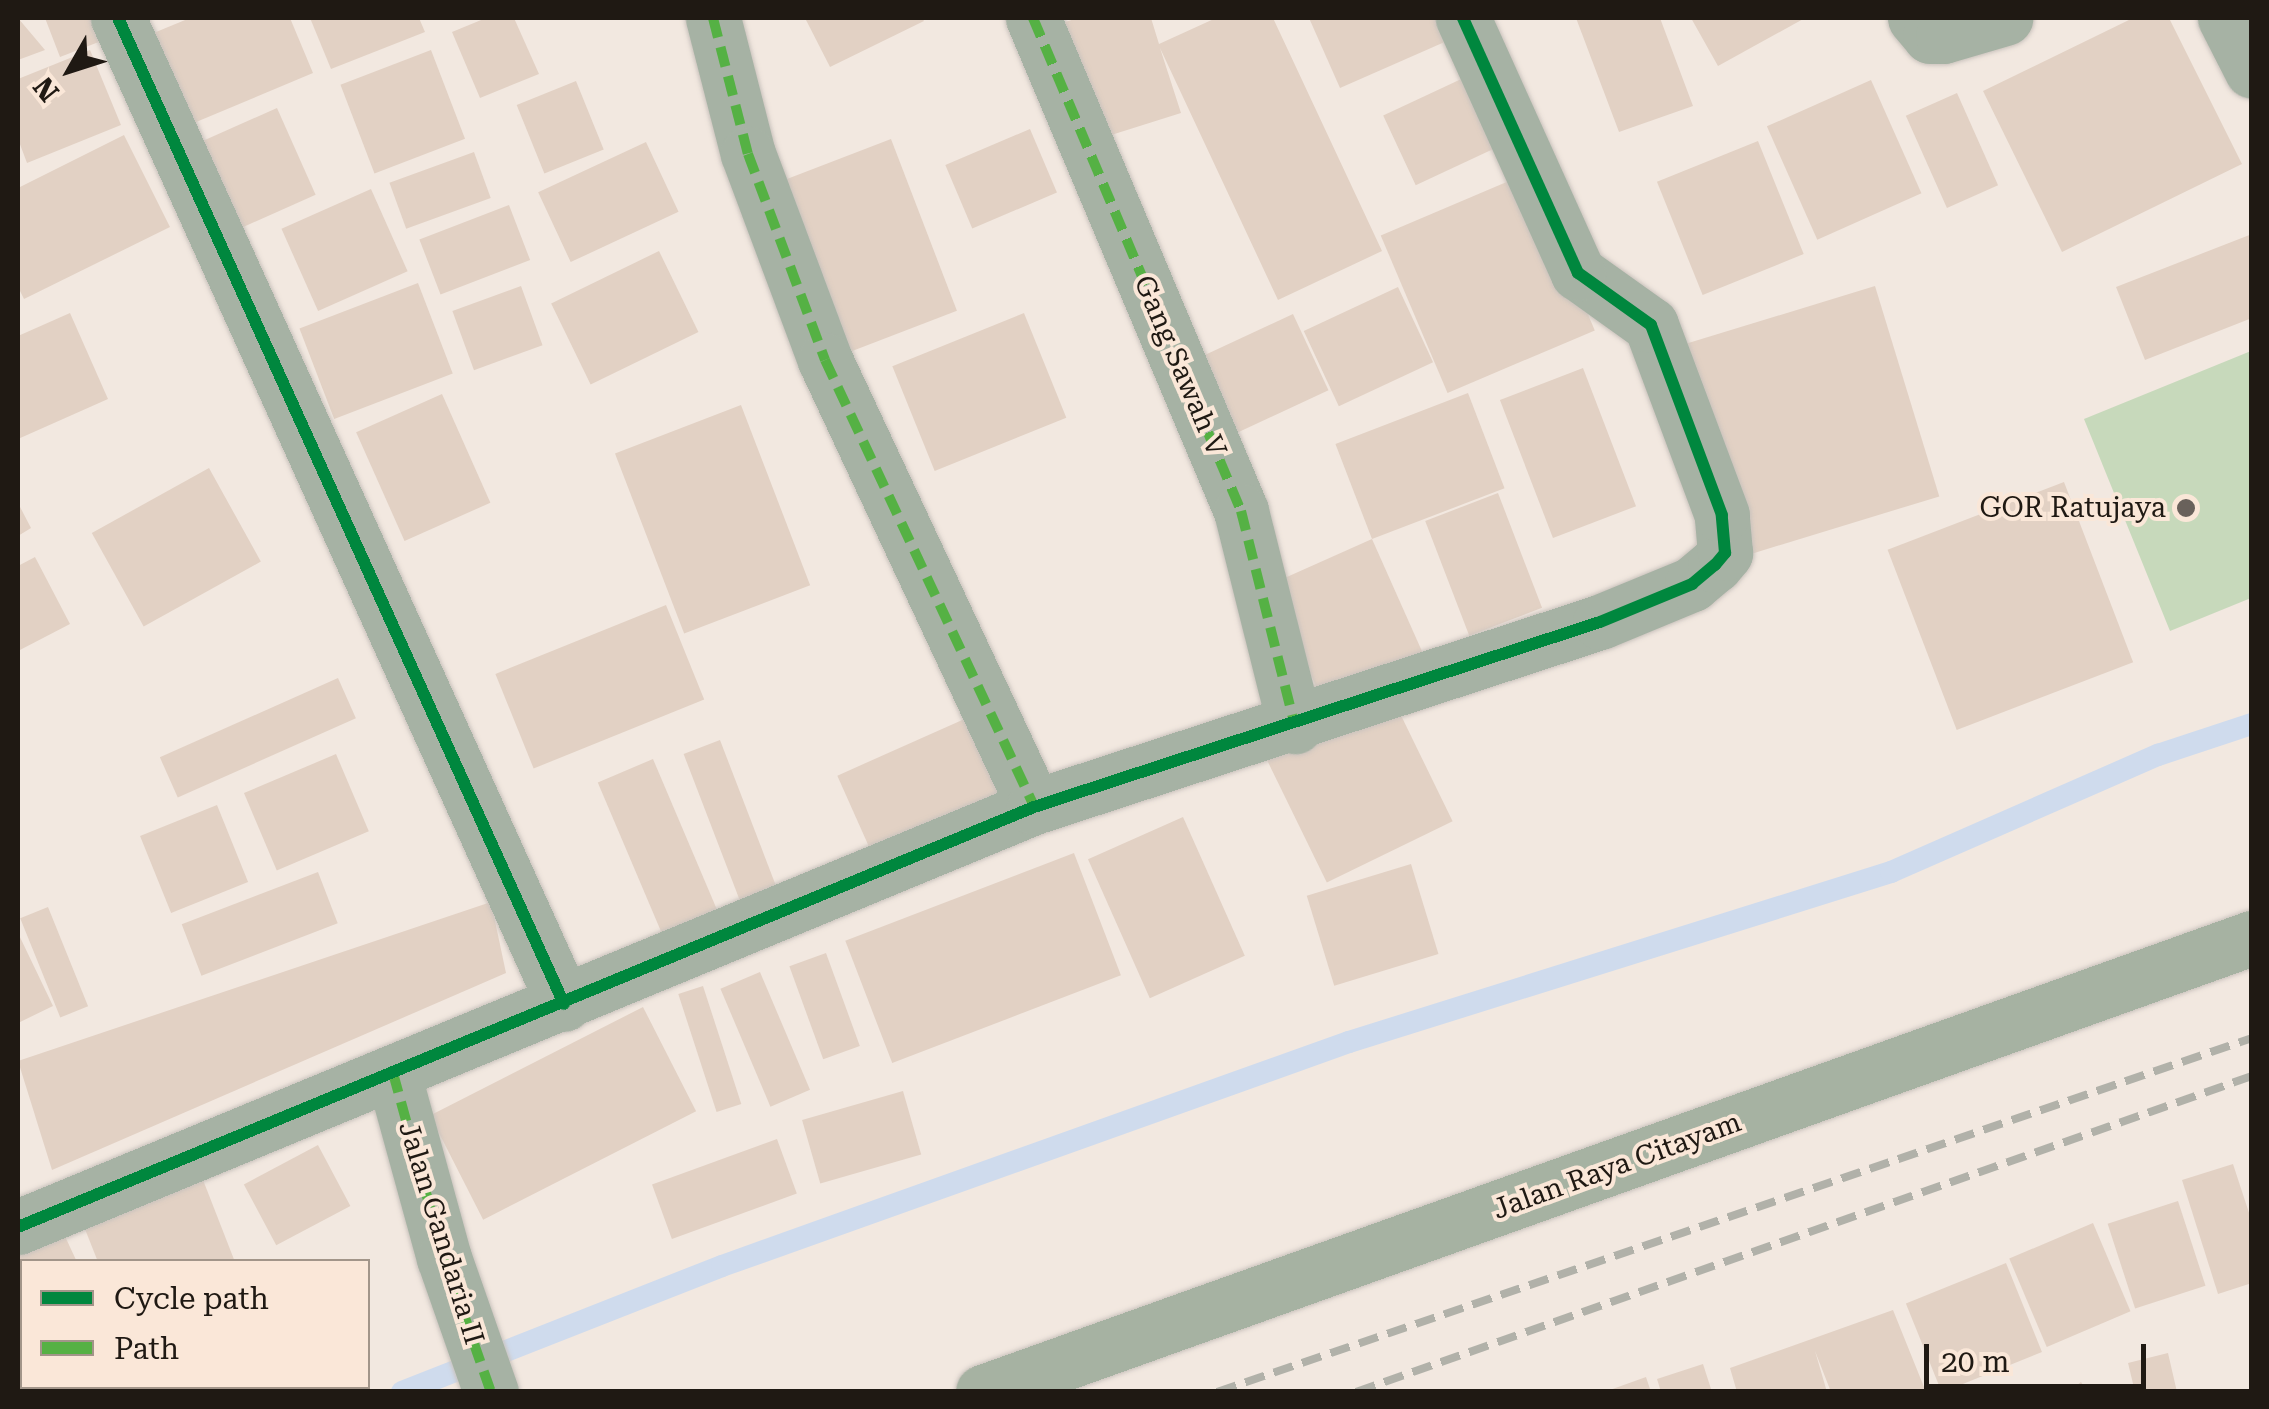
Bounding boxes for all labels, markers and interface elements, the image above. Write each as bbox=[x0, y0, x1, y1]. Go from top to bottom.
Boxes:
north arrow bbox=[20, 20, 120, 120]
text: N bbox=[27, 70, 66, 108]
street label: Gang Sawah V bbox=[1127, 270, 1233, 462]
place label: GOR Ratujaya bbox=[1980, 491, 2166, 525]
marker: GOR Ratujaya bbox=[2175, 497, 2197, 519]
street label: Jalan Raya Citayam bbox=[1488, 1105, 1746, 1227]
street label: Jalan Gandaria II bbox=[391, 1117, 491, 1349]
legend bbox=[20, 1259, 370, 1389]
text: Cycle path bbox=[114, 1281, 269, 1316]
scale bar bbox=[1929, 1324, 2152, 1386]
text: Path bbox=[114, 1331, 179, 1366]
text: 20 m bbox=[1941, 1344, 2010, 1379]

